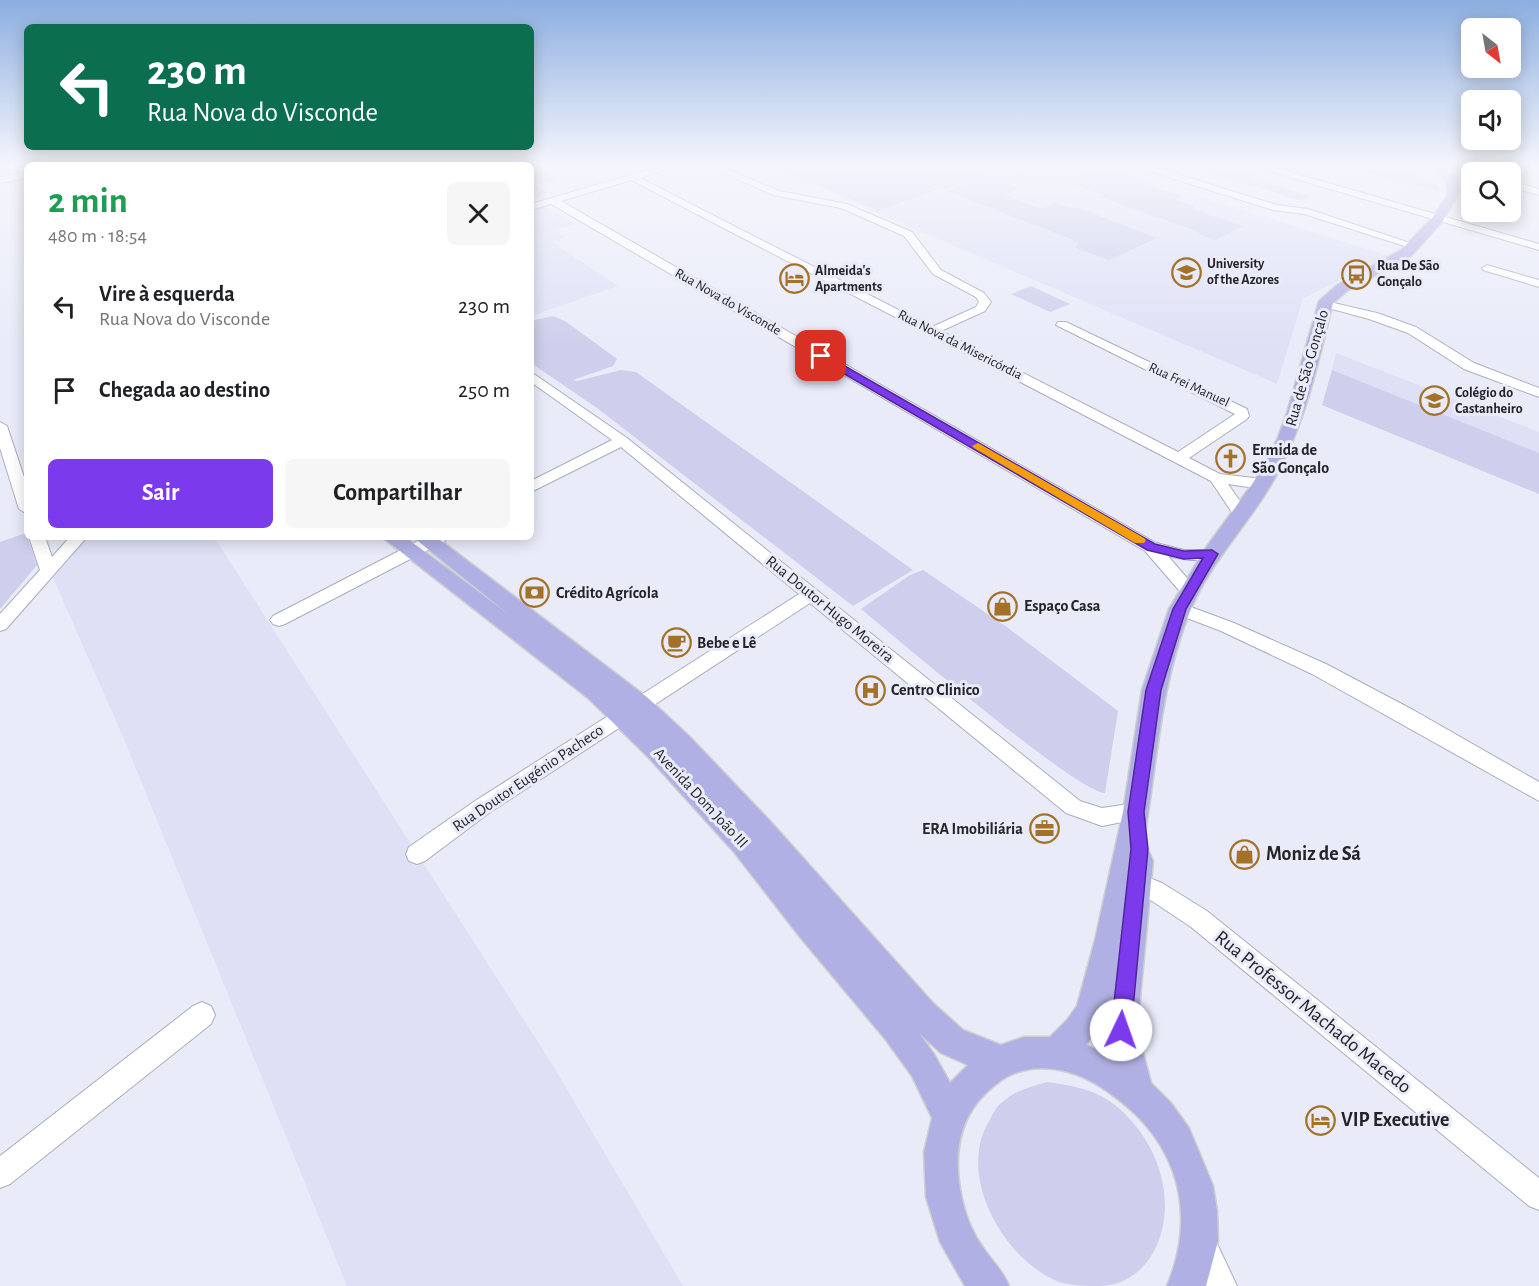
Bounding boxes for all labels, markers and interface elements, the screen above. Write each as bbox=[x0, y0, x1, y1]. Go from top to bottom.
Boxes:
north arrow bbox=[1461, 18, 1521, 78]
map controls bbox=[1461, 18, 1521, 222]
icon: left bbox=[48, 48, 126, 126]
text: 230 m bbox=[147, 50, 247, 92]
button: sound bbox=[1461, 90, 1521, 150]
text: Rua Nova do Visconde bbox=[147, 99, 378, 126]
button: search bbox=[1461, 162, 1521, 222]
button: close bbox=[447, 182, 510, 245]
text: 2 min bbox=[48, 183, 128, 219]
text: 480 m · 18:54 bbox=[48, 226, 147, 246]
school or university icon: University of the Azores bbox=[1170, 256, 1202, 288]
place label: University of the Azores bbox=[1207, 257, 1279, 287]
bus stop icon: Rua De São Gonçalo bbox=[1340, 258, 1372, 290]
place label: Rua De São Gonçalo bbox=[1377, 259, 1440, 289]
hotel icon: Almeida's Apartments bbox=[778, 263, 810, 295]
place label: Almeida's Apartments bbox=[815, 264, 882, 294]
street label: Rua Nova do Visconde bbox=[673, 266, 783, 338]
text: Vire à esquerda bbox=[99, 283, 235, 305]
icon: left bbox=[48, 290, 81, 323]
text: 230 m bbox=[458, 295, 510, 317]
street label: Rua Nova da Misericórdia bbox=[896, 308, 1025, 383]
street label: Rua de São Gonçalo bbox=[1283, 308, 1331, 428]
text: Rua Nova do Visconde bbox=[99, 309, 270, 329]
pin bbox=[795, 330, 846, 381]
icon: arrive bbox=[804, 339, 837, 372]
street label: Rua Frei Manuel bbox=[1147, 360, 1231, 410]
icon: arrive bbox=[48, 374, 81, 407]
text: Chegada ao destino bbox=[99, 379, 270, 401]
text: 250 m bbox=[458, 379, 510, 401]
school or university icon: Colégio do Castanheiro bbox=[1418, 385, 1450, 417]
place label: Colégio do Castanheiro bbox=[1455, 386, 1523, 416]
place label: Ermida de São Gonçalo bbox=[1252, 442, 1329, 476]
church icon: Ermida de São Gonçalo bbox=[1215, 443, 1247, 475]
button: Sair bbox=[48, 459, 273, 528]
button: Compartilhar bbox=[285, 459, 510, 528]
street label: Rua Doutor Hugo Moreira bbox=[763, 553, 897, 665]
bank icon: Crédito Agrícola bbox=[519, 577, 551, 609]
place label: Crédito Agrícola bbox=[556, 585, 659, 601]
shop icon: Espaço Casa bbox=[987, 590, 1019, 622]
place label: Espaço Casa bbox=[1024, 598, 1101, 614]
cafe icon: Bebe e Lê bbox=[660, 627, 692, 659]
place label: Bebe e Lê bbox=[697, 635, 757, 651]
hospital icon: Centro Clinico bbox=[854, 674, 886, 706]
place label: Centro Clinico bbox=[891, 682, 980, 698]
street label: Rua Doutor Eugénio Pacheco bbox=[450, 722, 606, 834]
street label: Avenida Dom João III bbox=[651, 745, 751, 851]
office icon: ERA Imobiliária bbox=[1028, 813, 1060, 845]
place label: ERA Imobiliária bbox=[922, 821, 1023, 837]
shop icon: Moniz de Sá bbox=[1229, 838, 1261, 870]
place label: Moniz de Sá bbox=[1266, 844, 1361, 864]
street label: Rua Professor Machado Macedo bbox=[1211, 927, 1415, 1097]
position arrow bbox=[1089, 998, 1153, 1062]
hotel icon: VIP Executive bbox=[1304, 1104, 1336, 1136]
place label: VIP Executive bbox=[1341, 1110, 1449, 1130]

